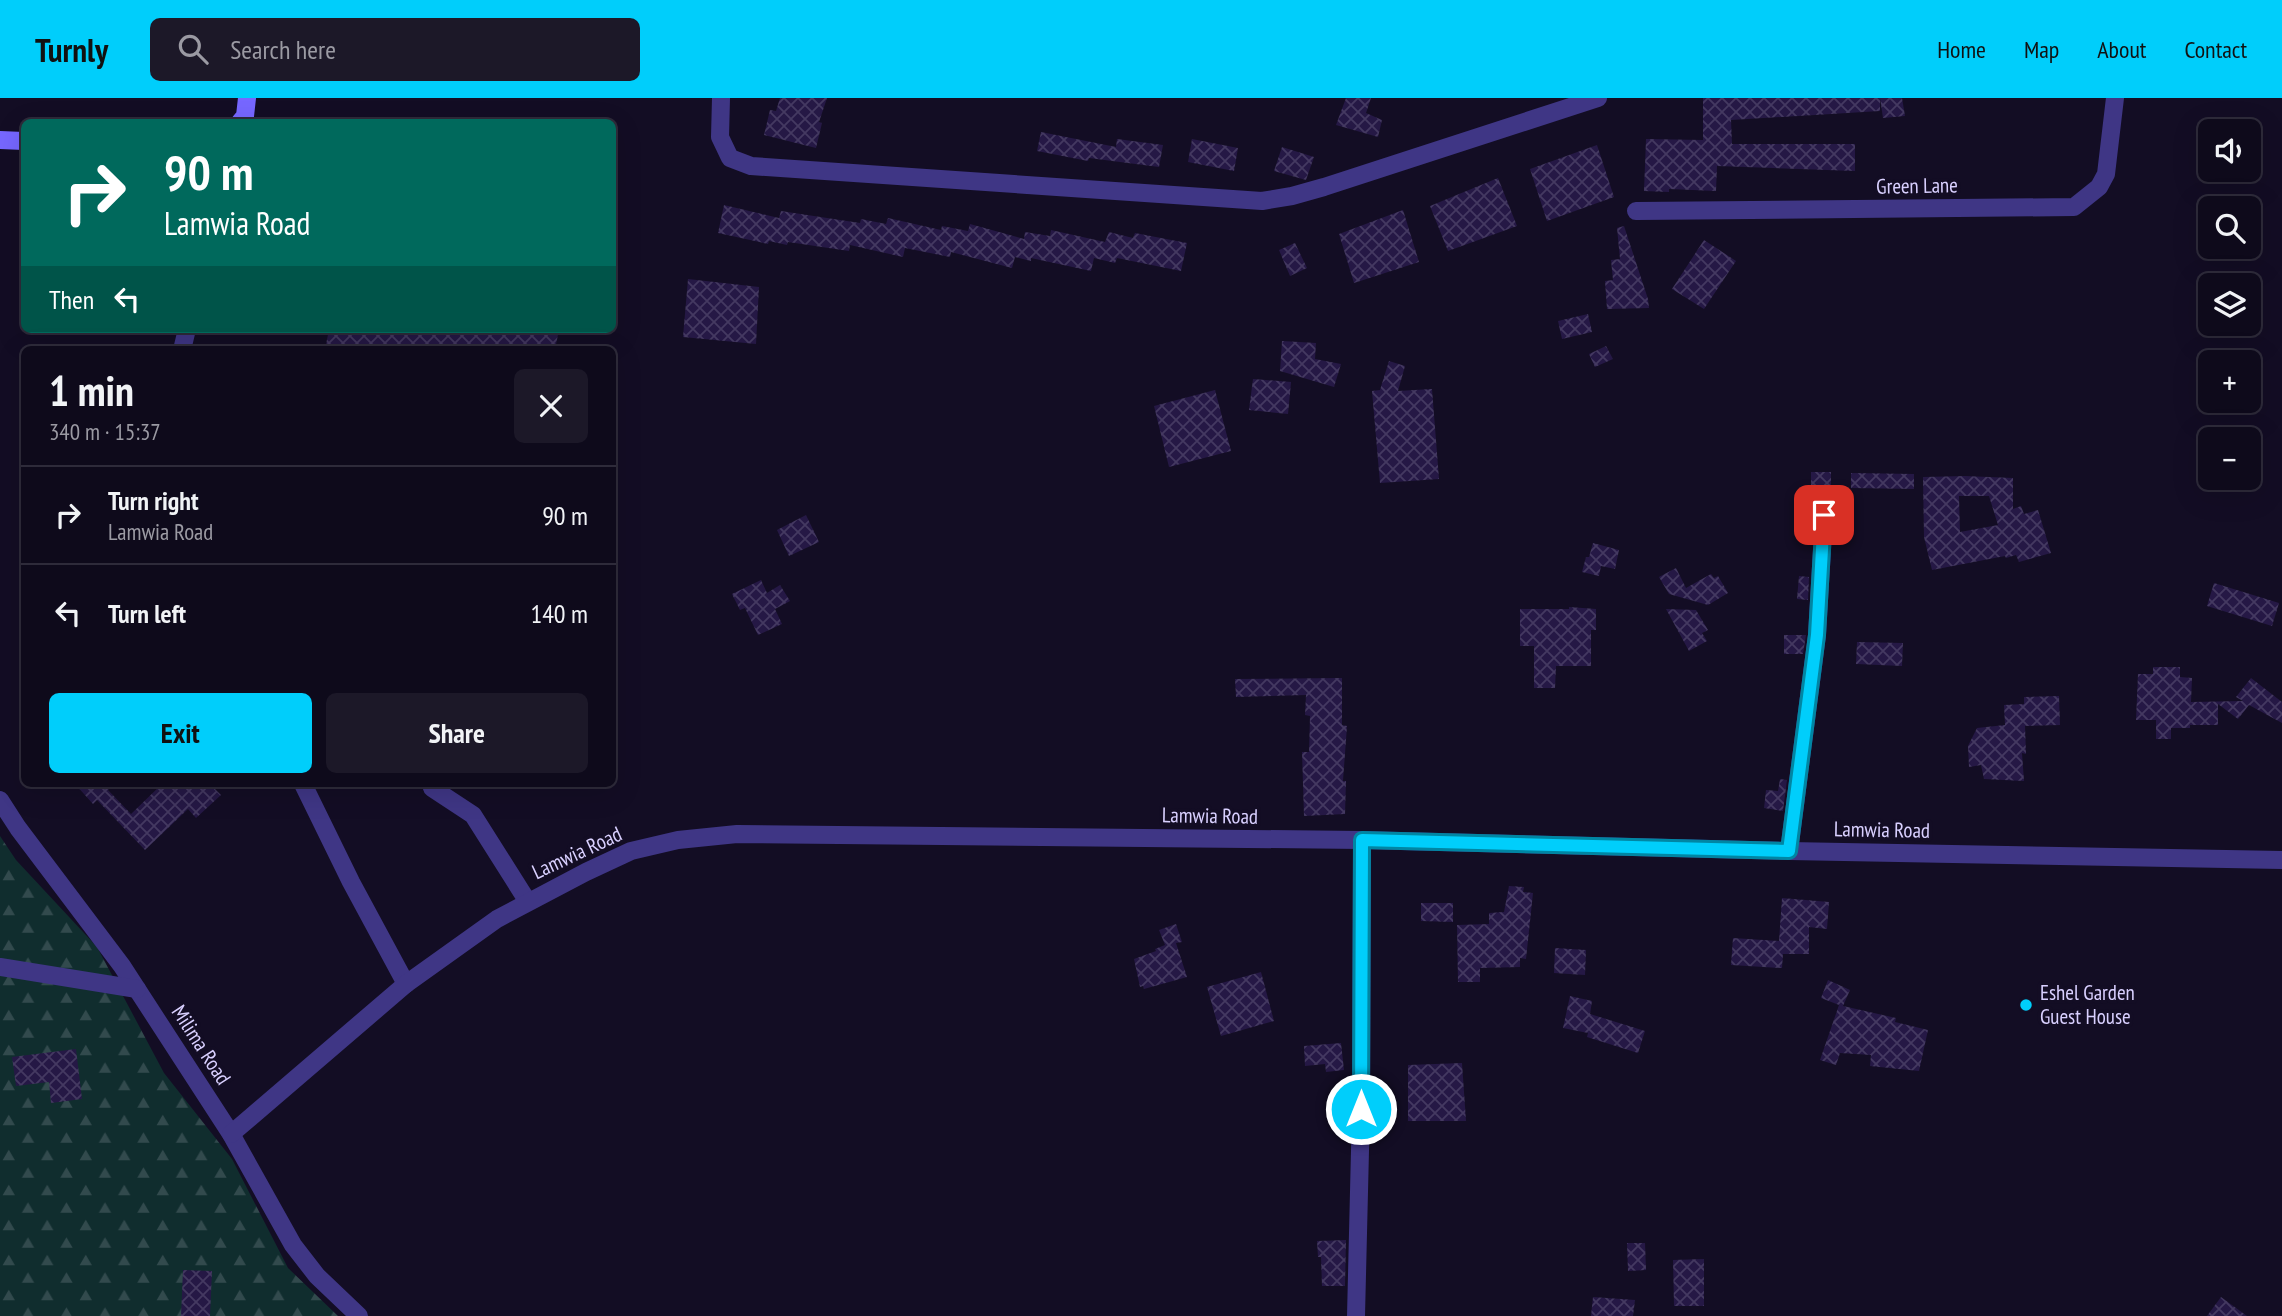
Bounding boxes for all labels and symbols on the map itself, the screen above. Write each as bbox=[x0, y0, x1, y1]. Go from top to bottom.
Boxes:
street label: Green Lane bbox=[1876, 171, 1958, 200]
pin bbox=[1794, 485, 1854, 545]
street label: Lamwia Road bbox=[1162, 801, 1258, 830]
street label: Lamwia Road bbox=[1834, 815, 1930, 844]
street label: Lamwia Road bbox=[528, 820, 626, 885]
place label: Eshel Garden Guest House bbox=[2040, 979, 2135, 1030]
marker: Eshel Garden Guest House bbox=[2018, 997, 2034, 1013]
street label: Milima Road bbox=[166, 1000, 237, 1090]
position arrow bbox=[1324, 1072, 1398, 1146]

